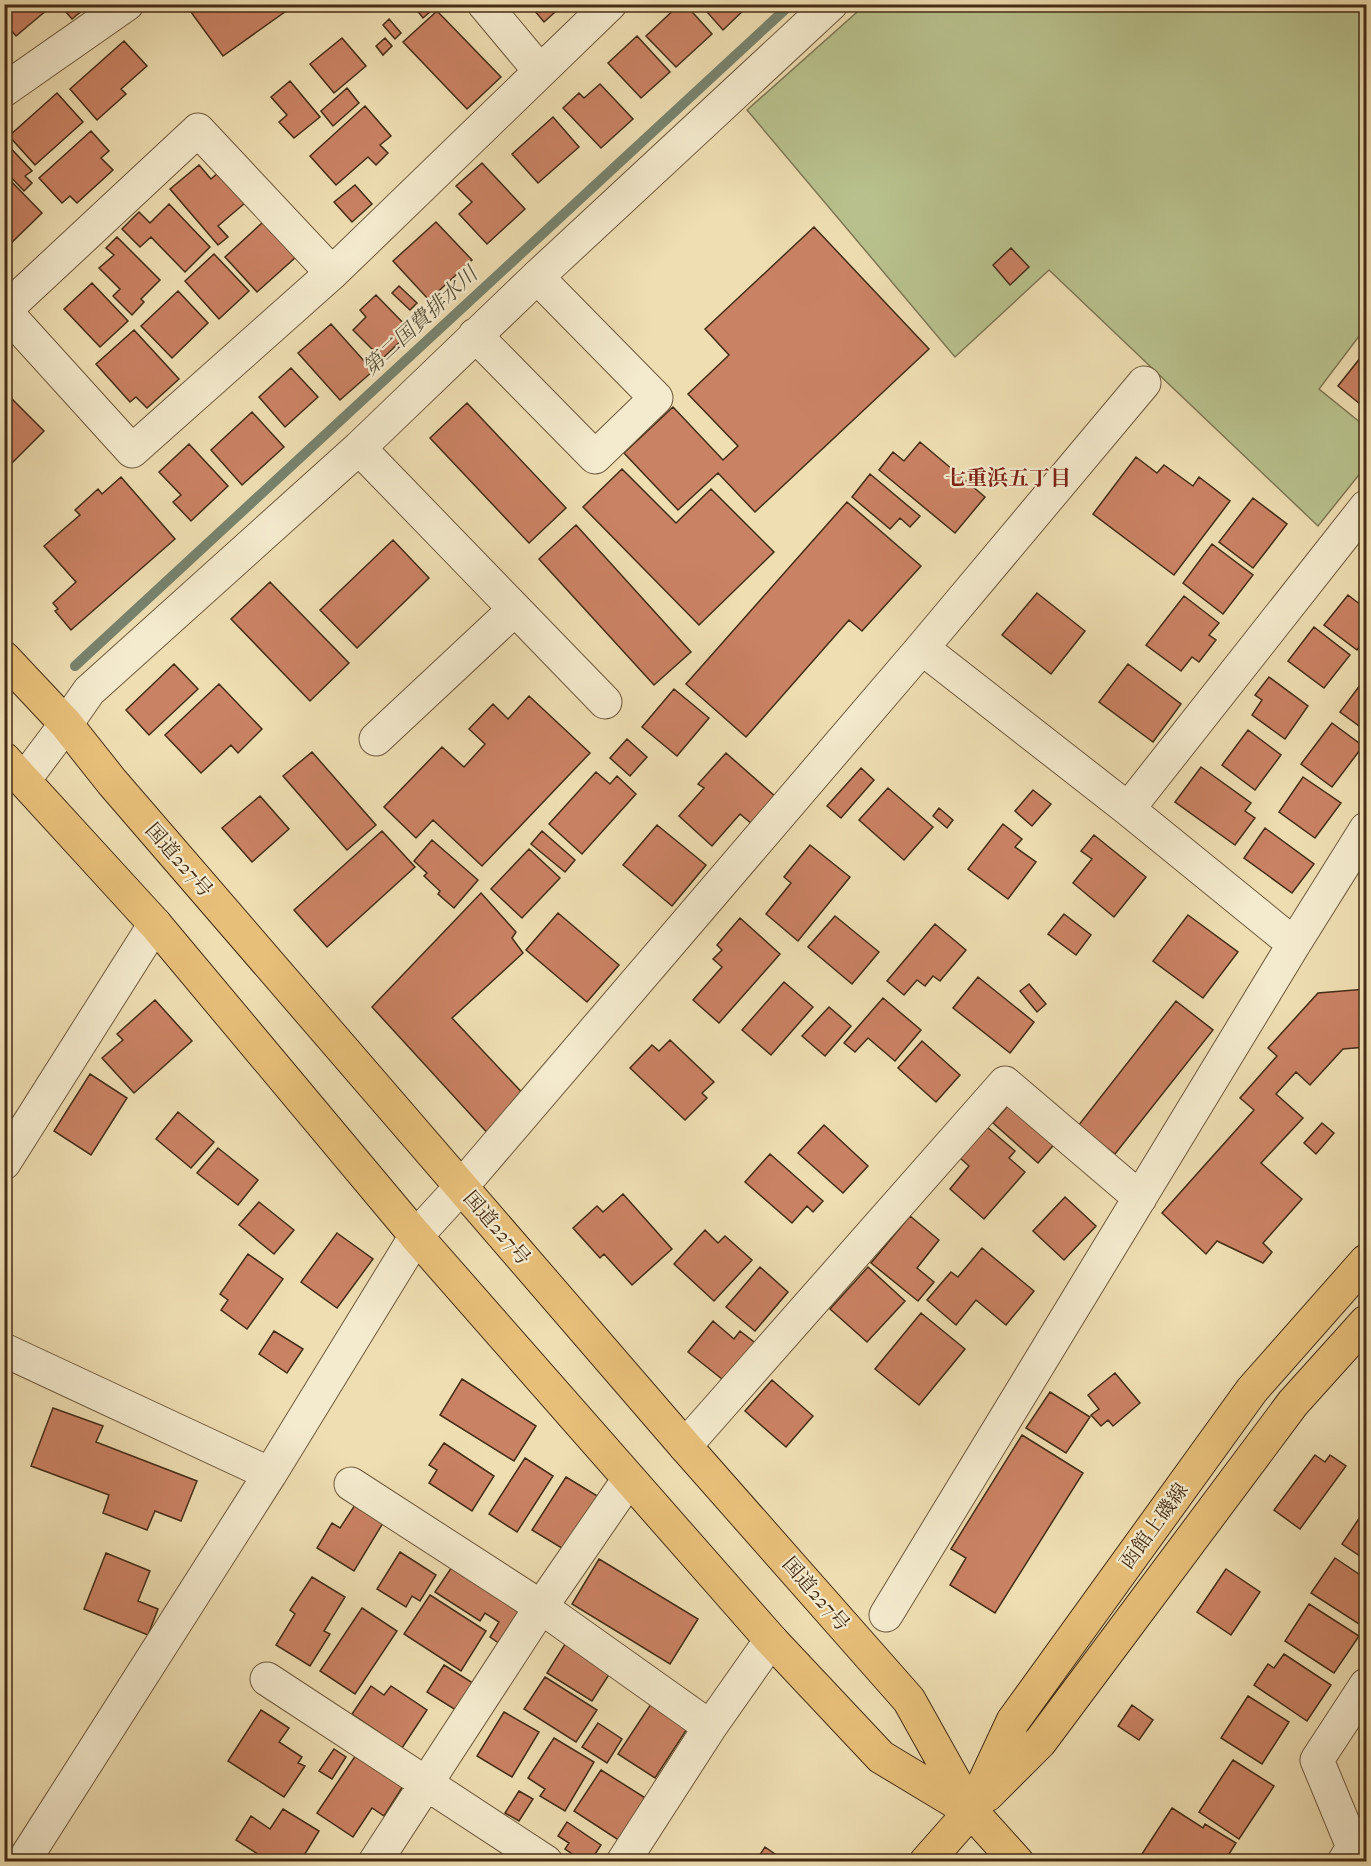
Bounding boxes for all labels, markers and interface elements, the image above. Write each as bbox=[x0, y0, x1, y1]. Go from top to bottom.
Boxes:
water label: 第二国費排水川 bbox=[358, 261, 483, 380]
district label: 七重浜五丁目 bbox=[945, 466, 1071, 490]
street label: 国道227号 bbox=[141, 818, 217, 902]
street label: 国道227号 bbox=[459, 1186, 535, 1270]
street label: 函館上磯線 bbox=[1115, 1479, 1193, 1573]
street label: 国道227号 bbox=[778, 1552, 854, 1636]

